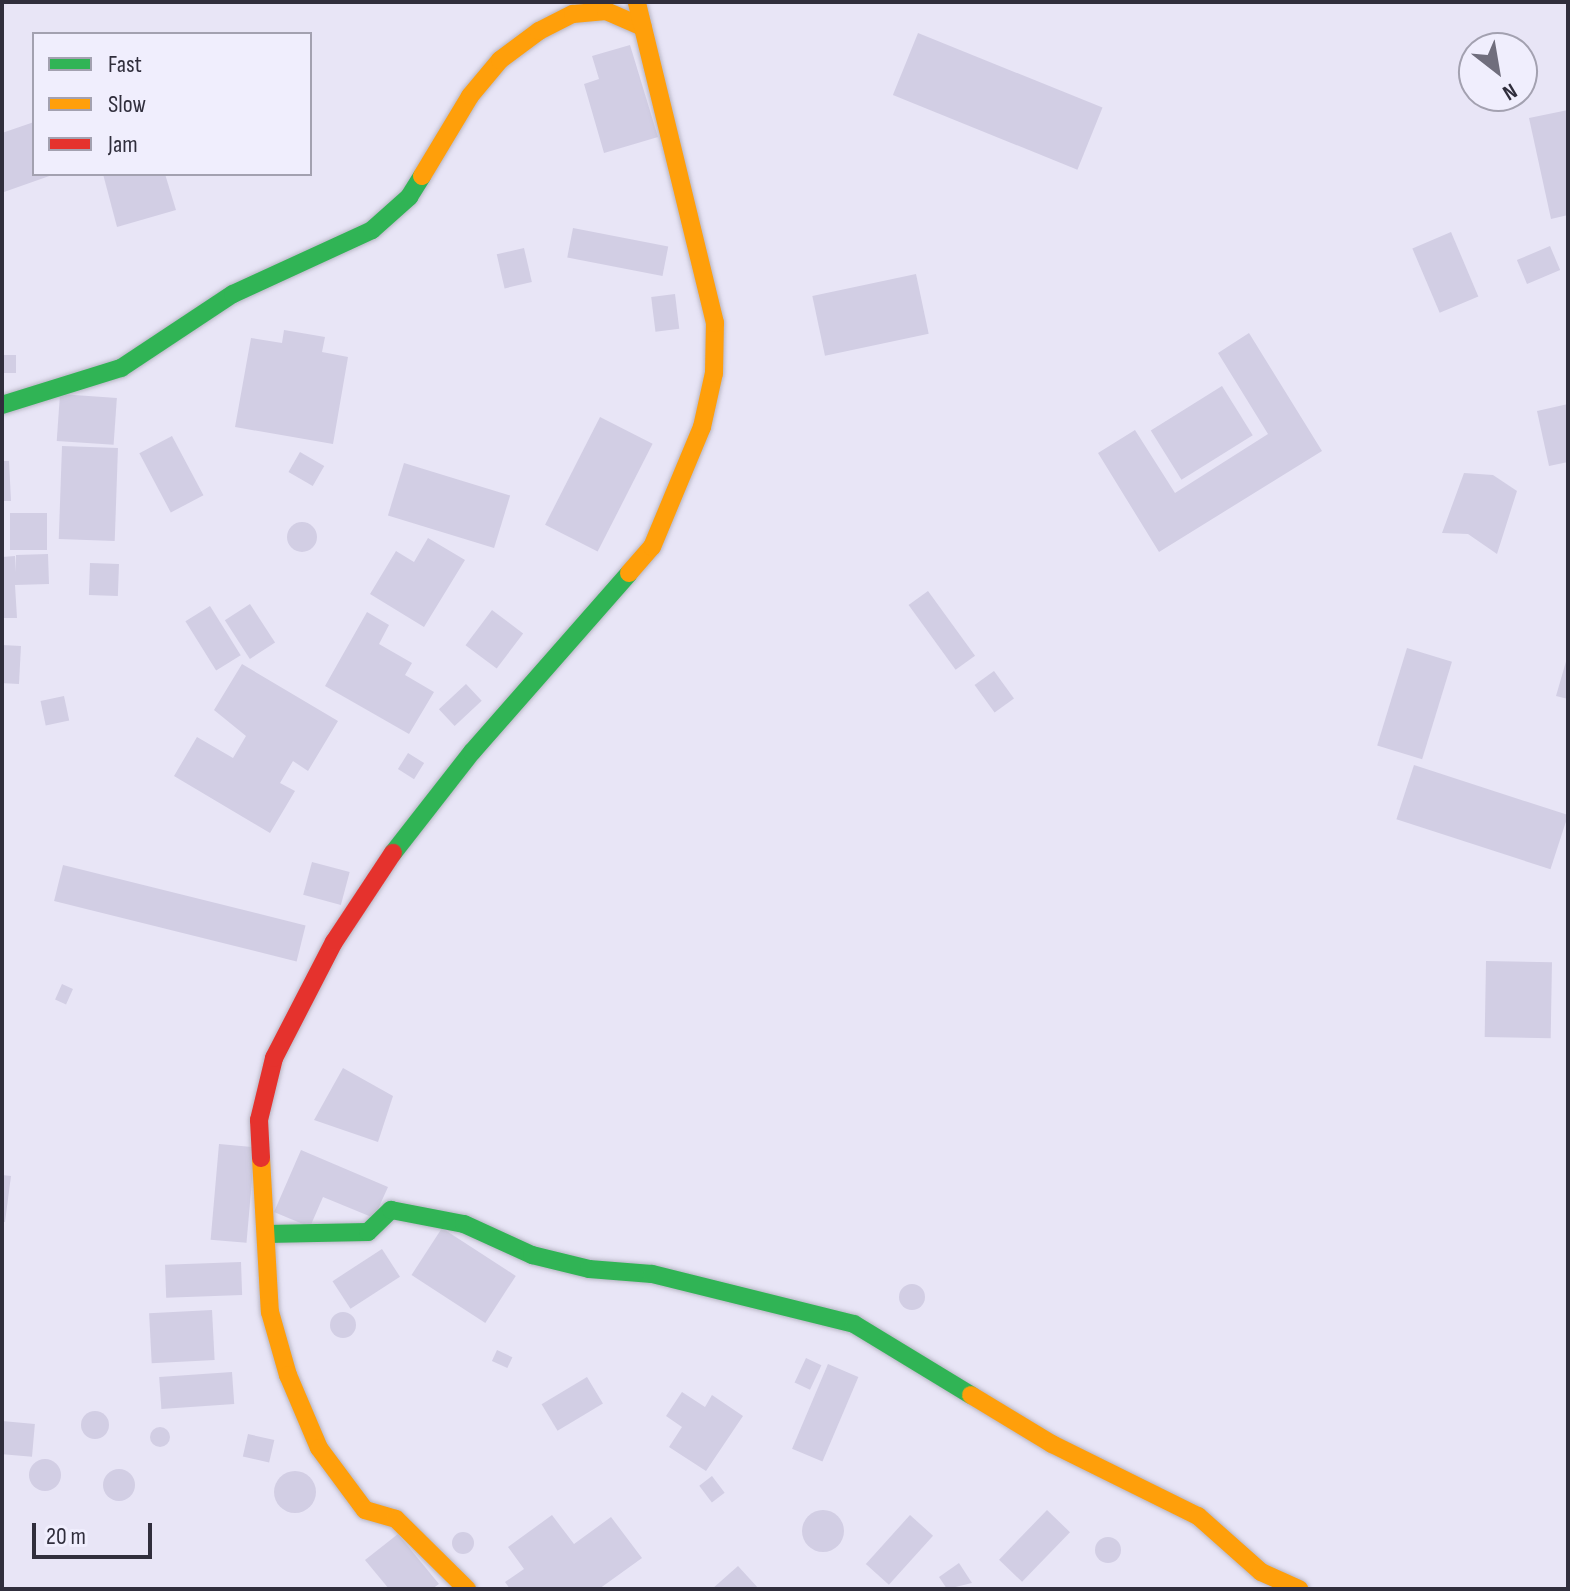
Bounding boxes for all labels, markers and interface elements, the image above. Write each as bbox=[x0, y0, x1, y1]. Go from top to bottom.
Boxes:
legend bbox=[32, 32, 312, 176]
north arrow bbox=[1458, 32, 1538, 112]
text: Fast bbox=[108, 50, 142, 79]
text: N bbox=[1498, 77, 1522, 106]
text: Slow bbox=[108, 90, 146, 119]
text: Jam bbox=[108, 130, 138, 159]
scale bar bbox=[36, 1507, 156, 1557]
text: 20 m bbox=[46, 1522, 86, 1551]

